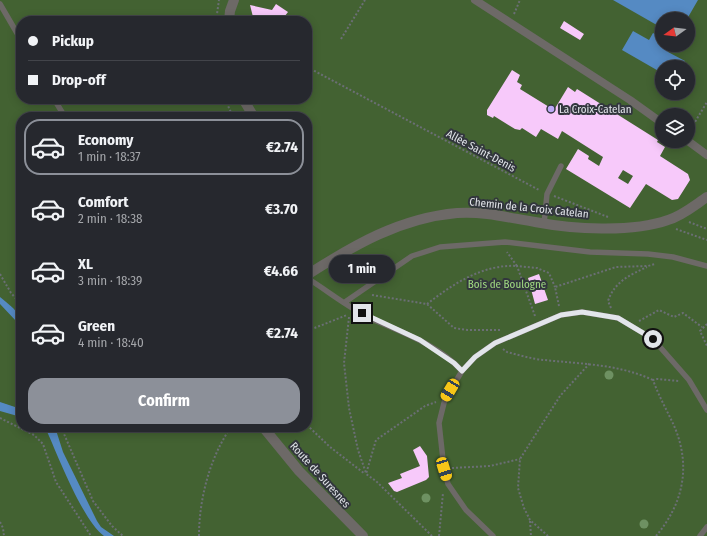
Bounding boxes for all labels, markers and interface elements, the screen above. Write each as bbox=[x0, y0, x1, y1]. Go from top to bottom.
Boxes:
north arrow bbox=[655, 12, 695, 52]
map controls bbox=[655, 12, 695, 148]
text: Pickup bbox=[52, 32, 94, 50]
button: locate bbox=[655, 60, 695, 100]
text: Drop-off bbox=[52, 71, 106, 89]
place label: La Croix-Catelan bbox=[559, 103, 632, 116]
marker: La Croix-Catelan bbox=[546, 104, 556, 114]
button: layers bbox=[655, 108, 695, 148]
street label: Allée Saint-Denis bbox=[444, 127, 518, 175]
icon: car bbox=[30, 129, 66, 165]
text: Economy bbox=[78, 131, 133, 149]
text: €2.74 bbox=[266, 138, 298, 156]
text: 1 min · 18:37 bbox=[78, 149, 141, 164]
icon: car bbox=[30, 191, 66, 227]
text: Comfort bbox=[78, 193, 129, 211]
street label: Chemin de la Croix Catelan bbox=[469, 195, 589, 221]
text: €3.70 bbox=[265, 200, 298, 218]
text: 2 min · 18:38 bbox=[78, 211, 143, 226]
icon: car bbox=[30, 253, 66, 289]
text: XL bbox=[78, 255, 93, 273]
callout: 1 min bbox=[329, 255, 395, 283]
text: 1 min bbox=[348, 261, 376, 276]
text: €4.66 bbox=[264, 262, 298, 280]
text: 3 min · 18:39 bbox=[78, 273, 142, 288]
park label: Bois de Boulogne bbox=[468, 278, 546, 291]
route end bbox=[353, 304, 371, 322]
icon: car bbox=[30, 315, 66, 351]
text: Green bbox=[78, 317, 115, 335]
text: €2.74 bbox=[266, 324, 298, 342]
route start bbox=[644, 330, 662, 348]
text: 4 min · 18:40 bbox=[78, 335, 144, 350]
car bbox=[439, 377, 461, 403]
button: Confirm bbox=[28, 378, 300, 424]
street label: Route de Suresnes bbox=[287, 440, 353, 511]
car bbox=[435, 456, 453, 482]

